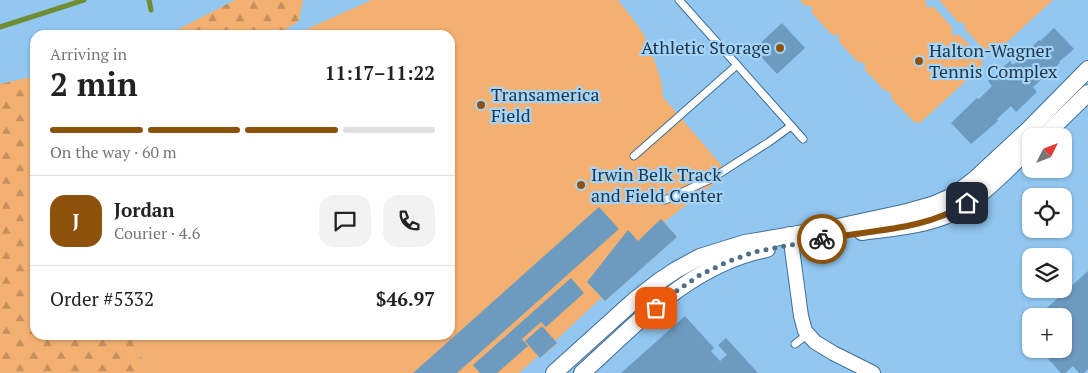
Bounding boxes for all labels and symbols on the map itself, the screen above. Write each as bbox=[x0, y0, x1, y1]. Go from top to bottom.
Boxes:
place label: Athletic Storage bbox=[641, 35, 770, 59]
place label: Halton-Wagner Tennis Complex bbox=[929, 38, 1058, 83]
marker: Athletic Storage bbox=[774, 42, 786, 54]
marker: Halton-Wagner Tennis Complex bbox=[913, 55, 925, 67]
place label: Transamerica Field bbox=[491, 82, 600, 127]
marker: Transamerica Field bbox=[475, 99, 487, 111]
north arrow bbox=[1022, 128, 1072, 178]
place label: Irwin Belk Track and Field Center bbox=[591, 162, 723, 207]
marker: Irwin Belk Track and Field Center bbox=[575, 179, 587, 191]
pin bbox=[946, 182, 988, 224]
courier bbox=[797, 214, 847, 264]
pin bbox=[635, 287, 677, 329]

